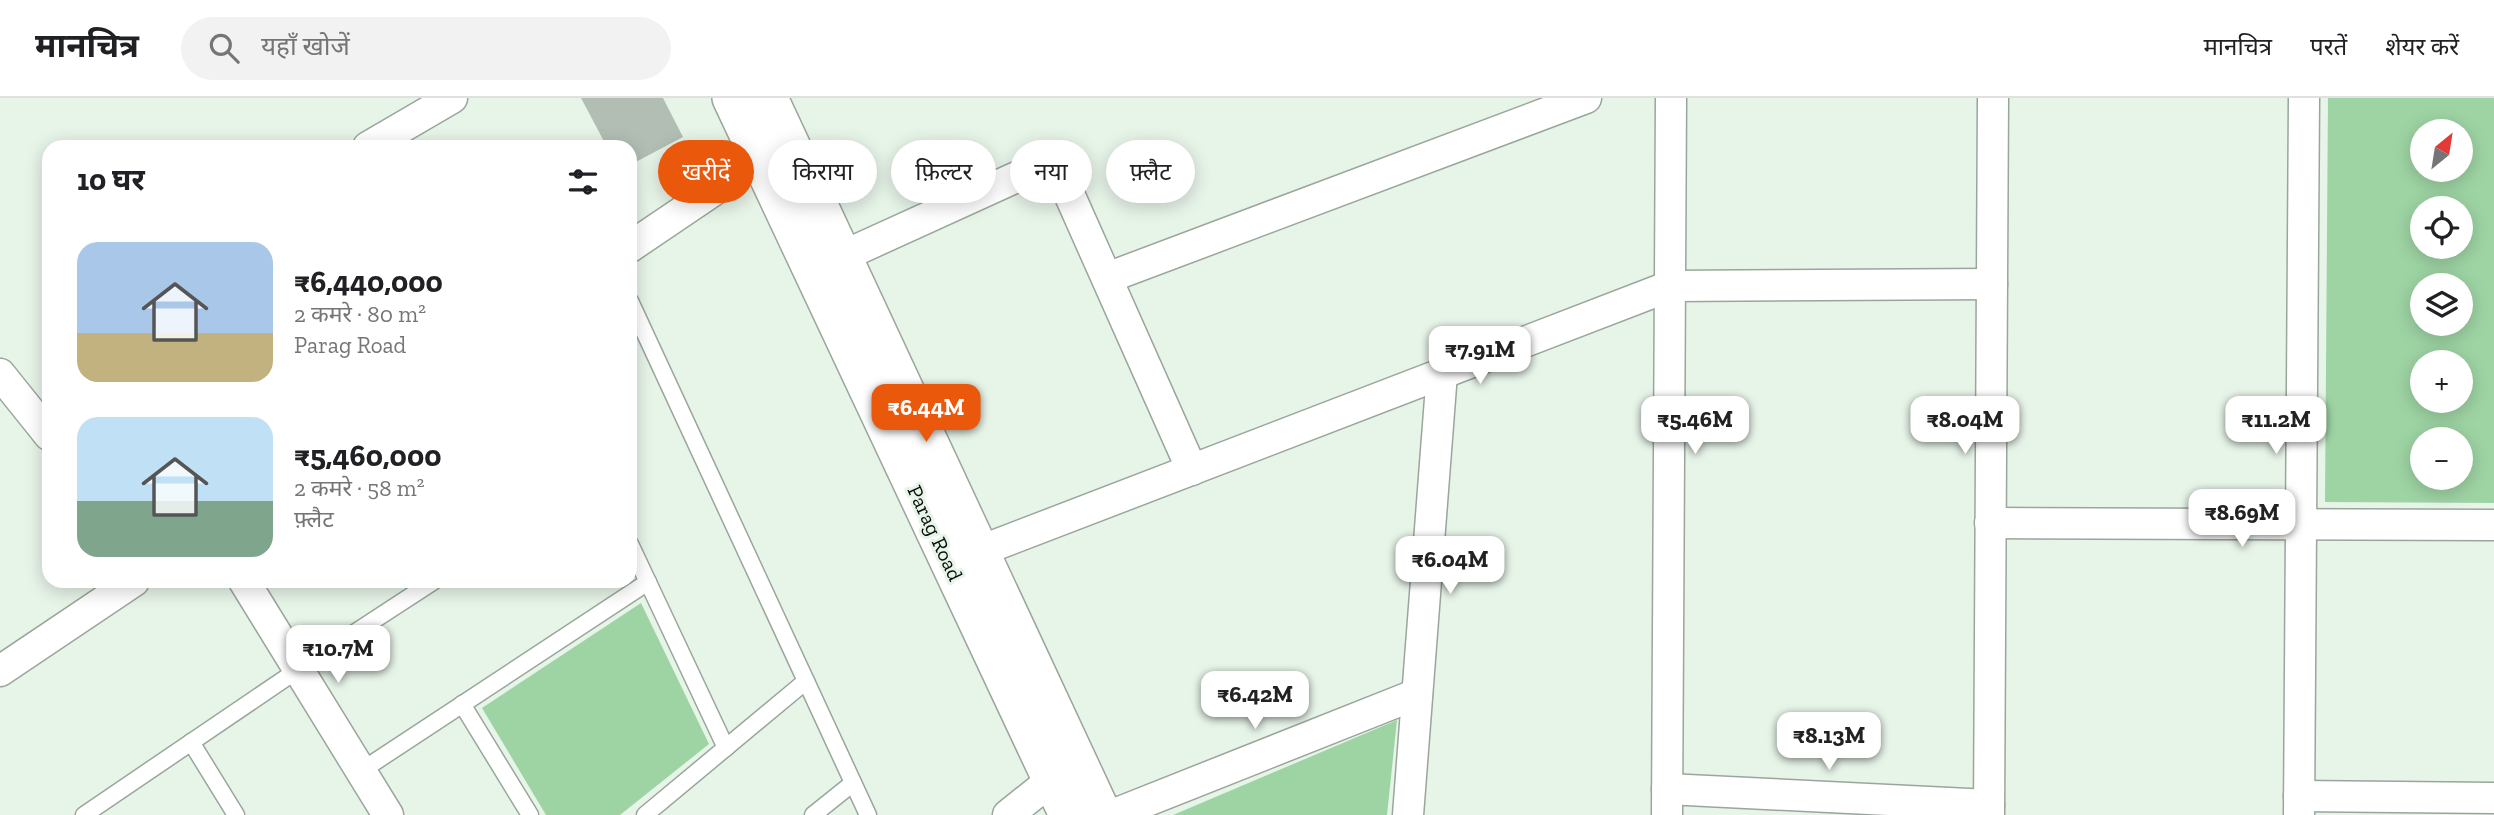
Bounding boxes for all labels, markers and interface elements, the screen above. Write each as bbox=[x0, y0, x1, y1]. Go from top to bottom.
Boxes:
search box bbox=[181, 17, 671, 80]
text: मानचित्र bbox=[35, 26, 139, 65]
icon: search bbox=[205, 29, 243, 67]
text: यहाँ खोजें bbox=[261, 30, 350, 62]
text: मानचित्र bbox=[2204, 32, 2272, 61]
text: परतें bbox=[2310, 32, 2347, 61]
text: शेयर करें bbox=[2385, 32, 2459, 61]
north arrow bbox=[2410, 119, 2473, 182]
map controls bbox=[2410, 119, 2473, 490]
chip: खरीदें bbox=[658, 140, 754, 203]
chip: किराया bbox=[768, 140, 877, 203]
chip: फ़िल्टर bbox=[891, 140, 996, 203]
chip: नया bbox=[1010, 140, 1092, 203]
chip: फ़्लैट bbox=[1106, 140, 1195, 203]
text: 10 घर bbox=[77, 162, 145, 198]
icon: filters bbox=[564, 163, 602, 201]
button: locate bbox=[2410, 196, 2473, 259]
text: ₹6,440,000 bbox=[294, 264, 443, 300]
icon: home bbox=[133, 270, 217, 354]
button: layers bbox=[2410, 273, 2473, 336]
text: 2 कमरे · 80 m² bbox=[294, 300, 426, 328]
pin: ₹7.91M bbox=[1423, 327, 1537, 386]
text: Parag Road bbox=[294, 331, 406, 359]
text: ₹7.91M bbox=[1445, 335, 1515, 363]
button: + bbox=[2410, 350, 2473, 413]
pin: ₹6.44M bbox=[869, 384, 983, 444]
text: ₹6.44M bbox=[888, 393, 964, 421]
pin: ₹5.46M bbox=[1638, 396, 1752, 456]
pin: ₹8.04M bbox=[1908, 396, 2022, 456]
pin: ₹11.2M bbox=[2219, 396, 2333, 456]
text: ₹5.46M bbox=[1657, 405, 1733, 433]
text: ₹8.04M bbox=[1926, 405, 2004, 433]
text: ₹11.2M bbox=[2241, 405, 2311, 433]
button: − bbox=[2410, 427, 2473, 490]
text: ₹5,460,000 bbox=[294, 438, 441, 474]
icon: home bbox=[133, 445, 217, 529]
text: 2 कमरे · 58 m² bbox=[294, 474, 425, 502]
street label: Parag Road bbox=[902, 481, 969, 585]
pin: ₹8.69M bbox=[2185, 490, 2299, 549]
text: ₹8.69M bbox=[2204, 498, 2280, 526]
text: फ़्लैट bbox=[294, 505, 334, 533]
pin: ₹6.04M bbox=[1393, 536, 1507, 596]
text: ₹6.04M bbox=[1411, 545, 1489, 573]
pin: ₹10.7M bbox=[281, 626, 395, 685]
text: ₹10.7M bbox=[302, 634, 374, 662]
pin: ₹6.42M bbox=[1198, 672, 1312, 731]
text: ₹6.42M bbox=[1217, 680, 1293, 708]
pin: ₹8.13M bbox=[1772, 712, 1886, 772]
text: ₹8.13M bbox=[1793, 721, 1865, 749]

